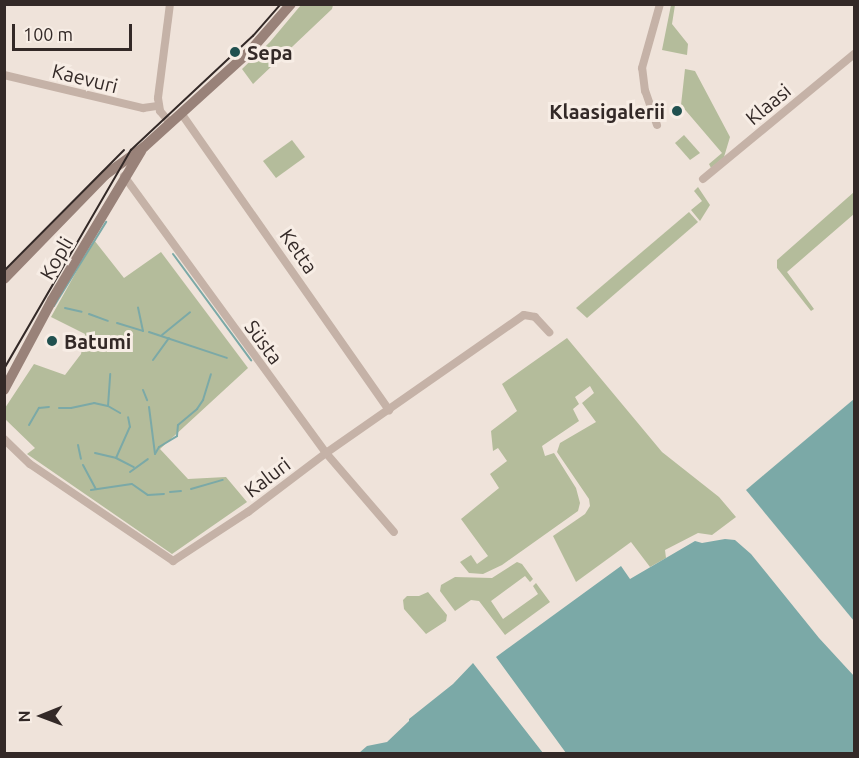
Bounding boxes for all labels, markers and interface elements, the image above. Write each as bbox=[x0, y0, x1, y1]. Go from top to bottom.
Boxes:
scale bar bbox=[15, 12, 135, 50]
text: 100 m bbox=[23, 24, 73, 44]
place label: Sepa bbox=[247, 40, 293, 64]
marker: Sepa bbox=[228, 45, 242, 59]
street label: Kaevuri bbox=[50, 58, 120, 98]
street label: Klaasi bbox=[741, 78, 795, 130]
place label: Klaasigalerii bbox=[549, 99, 665, 123]
marker: Klaasigalerii bbox=[670, 104, 684, 118]
street label: Ketta bbox=[275, 224, 323, 278]
street label: Kopli bbox=[34, 232, 78, 284]
street label: Süsta bbox=[240, 315, 288, 369]
place label: Batumi bbox=[64, 329, 131, 353]
marker: Batumi bbox=[45, 334, 59, 348]
street label: Kaluri bbox=[239, 452, 295, 502]
north arrow bbox=[12, 686, 72, 746]
text: N bbox=[15, 710, 33, 722]

